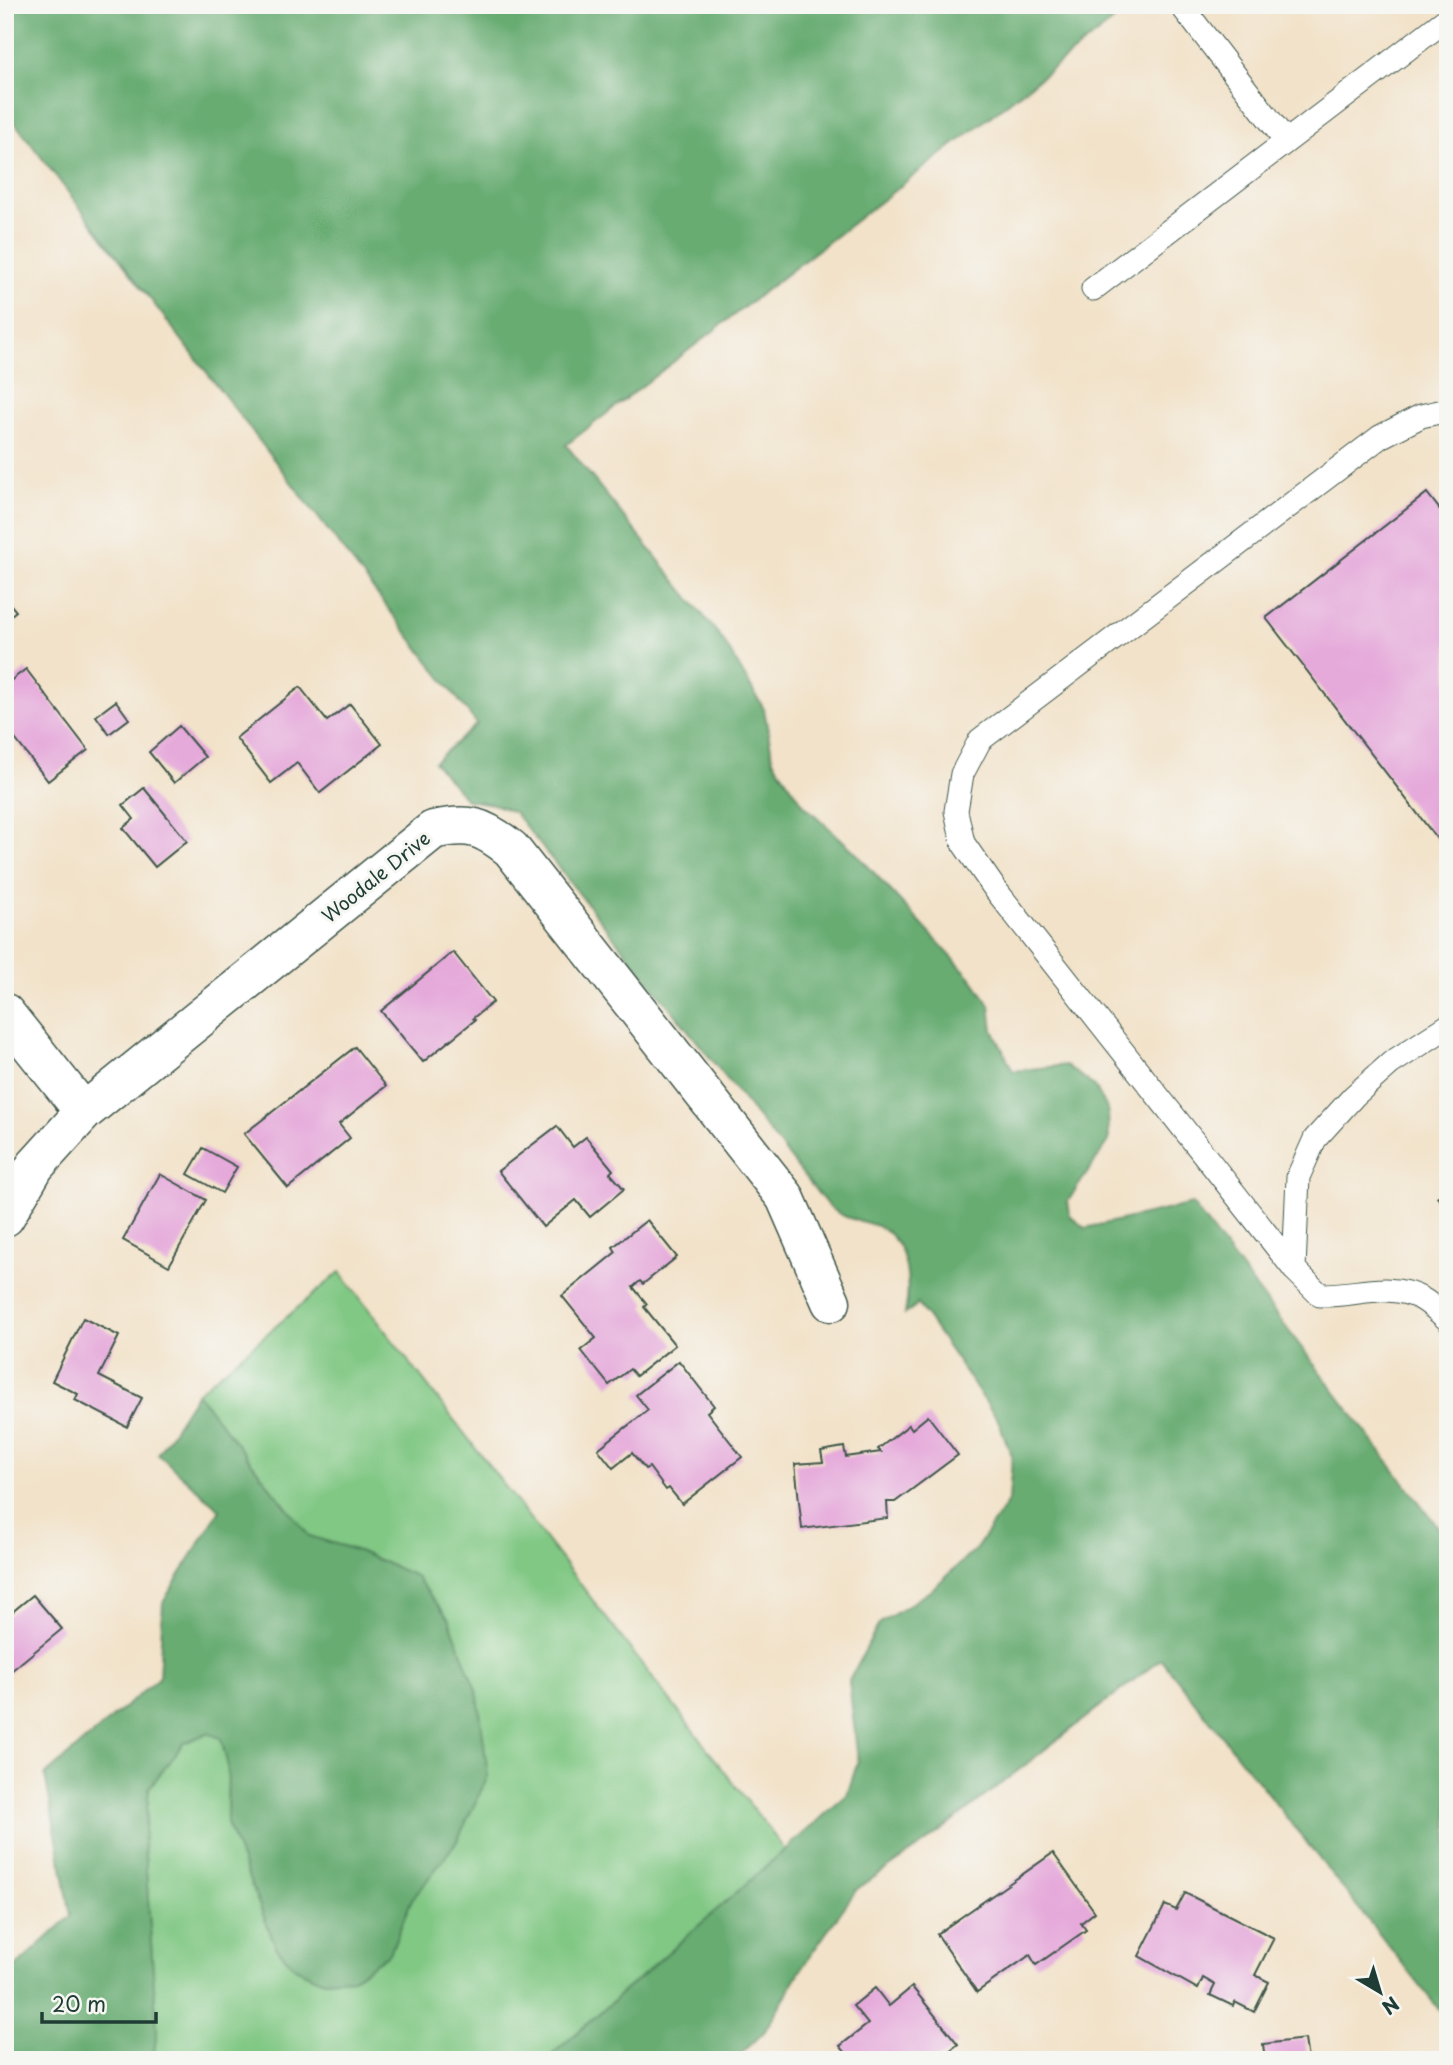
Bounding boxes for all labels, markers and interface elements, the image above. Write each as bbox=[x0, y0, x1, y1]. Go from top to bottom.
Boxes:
street label: Woodale Drive bbox=[315, 824, 436, 929]
north arrow bbox=[1344, 1956, 1414, 2026]
scale bar bbox=[42, 1981, 156, 2025]
text: 20 m bbox=[52, 1987, 106, 2019]
text: N bbox=[1377, 1991, 1406, 2022]

